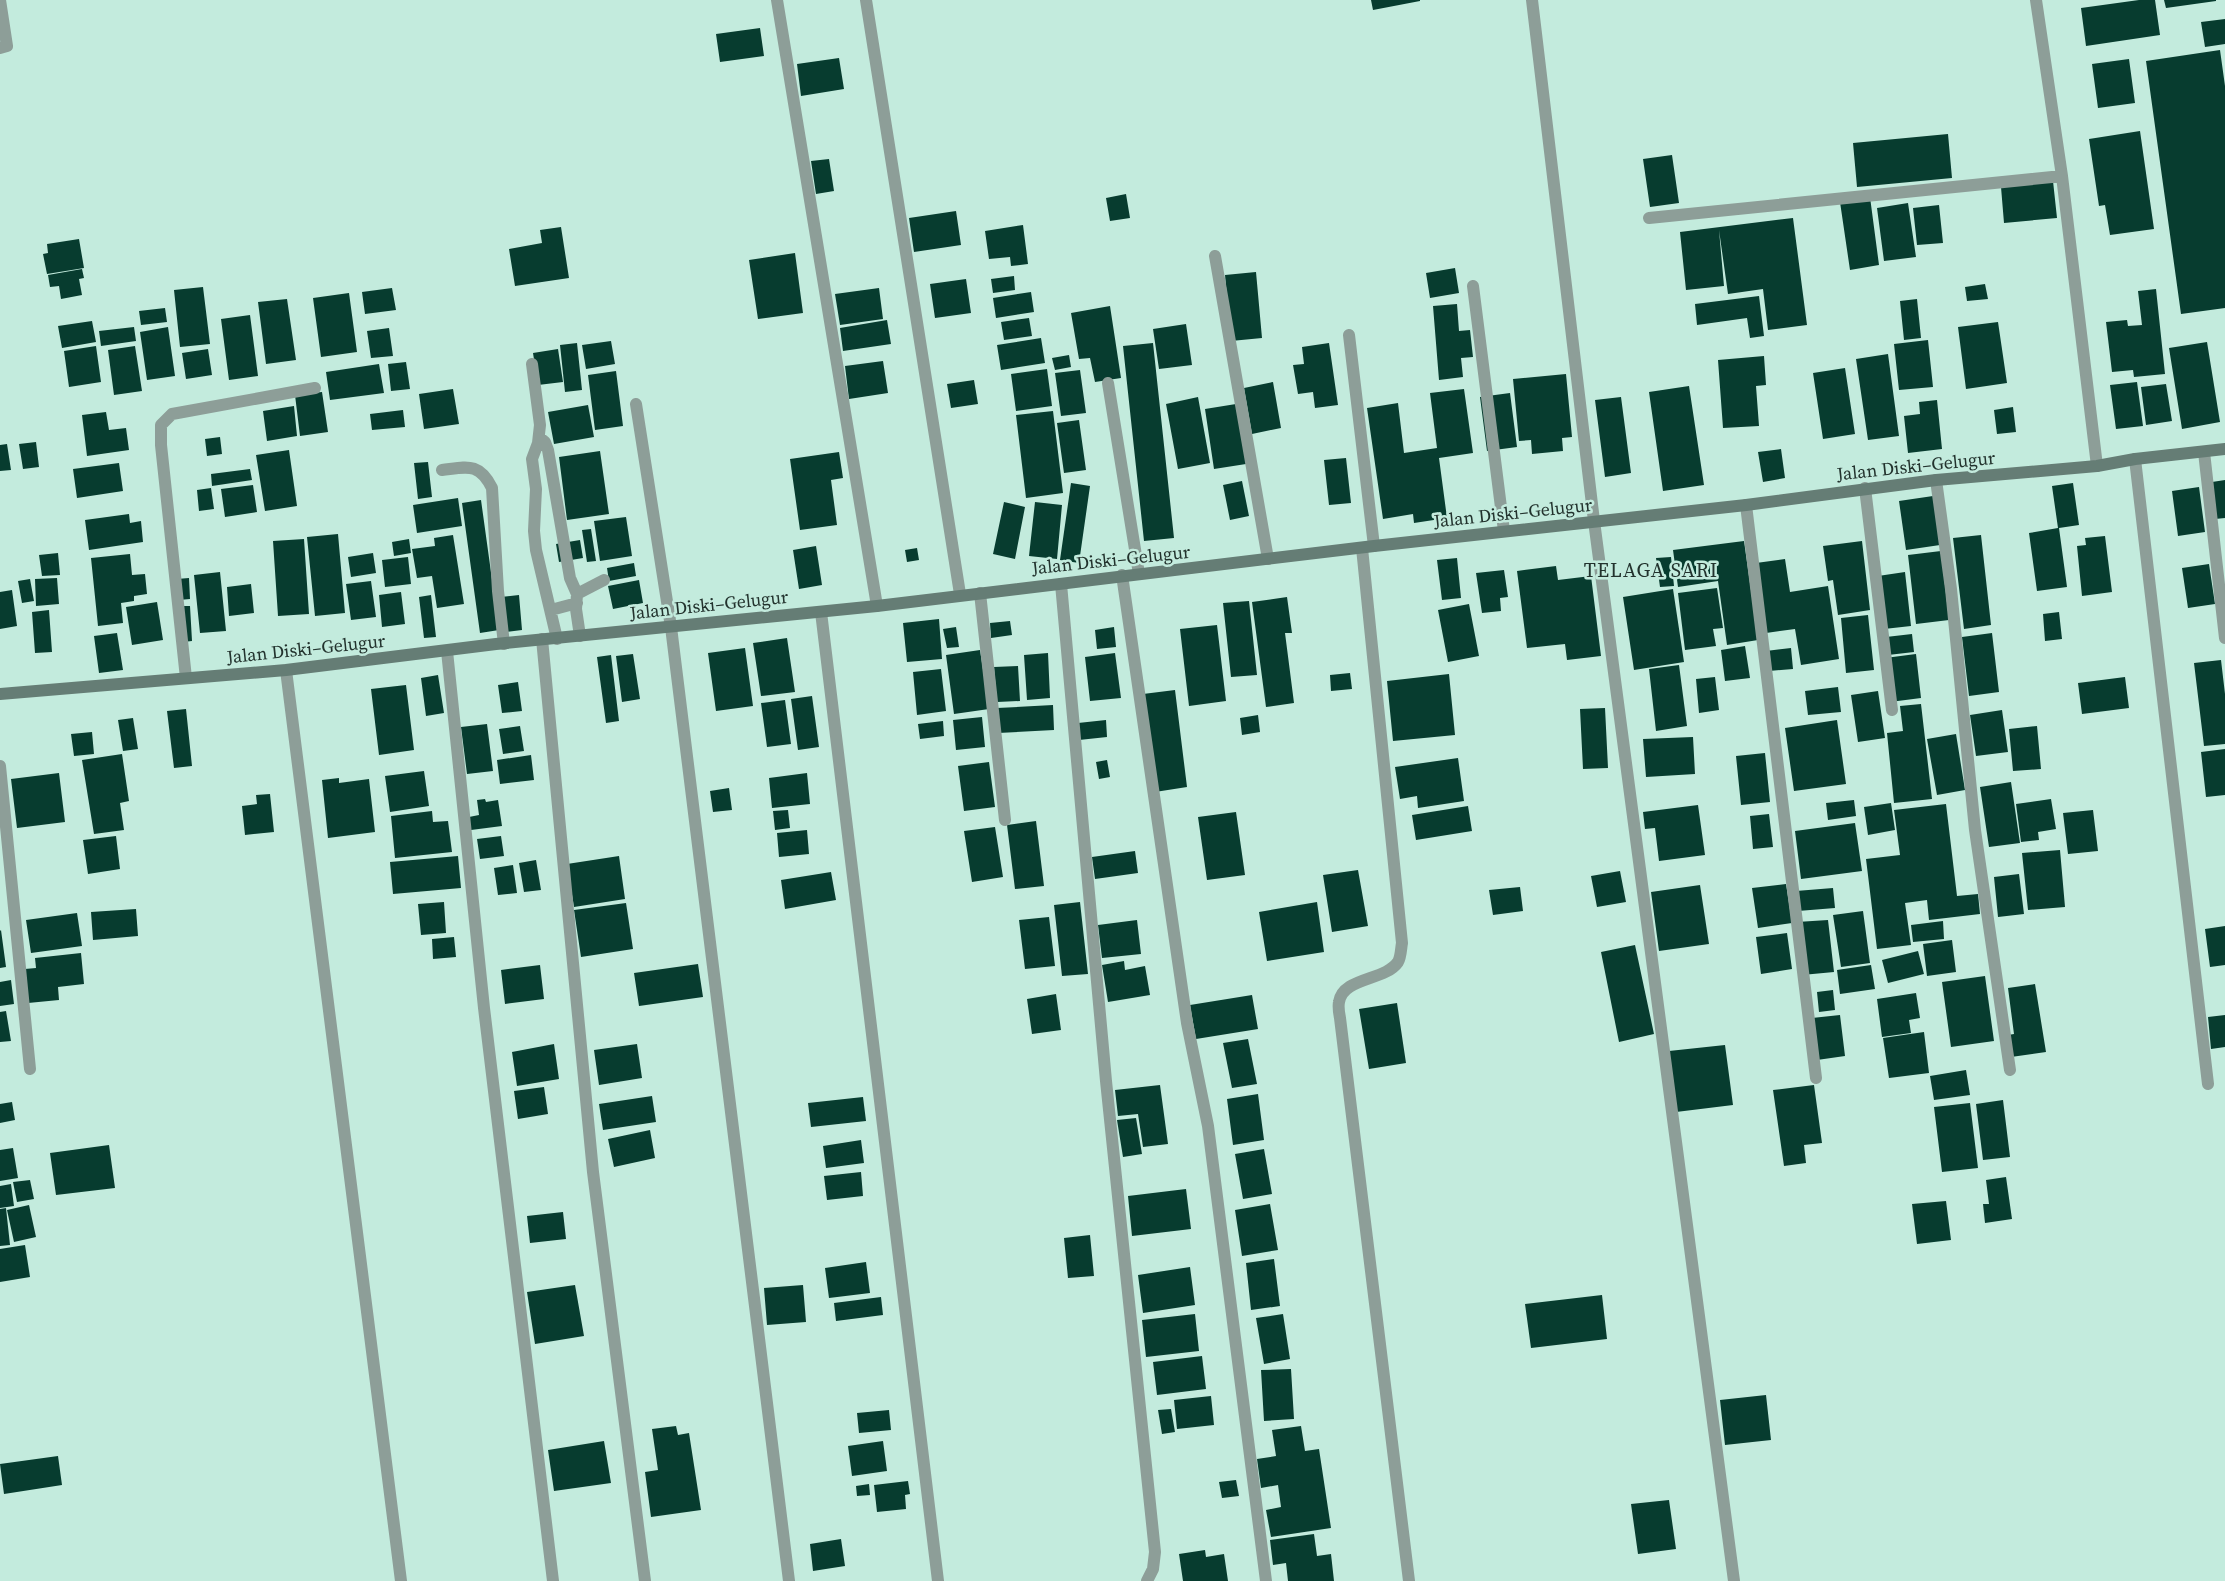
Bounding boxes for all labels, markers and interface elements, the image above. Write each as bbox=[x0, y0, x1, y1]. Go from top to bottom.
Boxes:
street label: Jalan Diski–Gelugur bbox=[1834, 445, 1997, 486]
street label: Jalan Diski–Gelugur bbox=[1431, 492, 1594, 533]
street label: Jalan Diski–Gelugur bbox=[1029, 539, 1192, 580]
district label: TELAGA SARI bbox=[1584, 556, 1718, 584]
street label: Jalan Diski–Gelugur bbox=[627, 584, 790, 625]
street label: Jalan Diski–Gelugur bbox=[224, 628, 387, 669]

